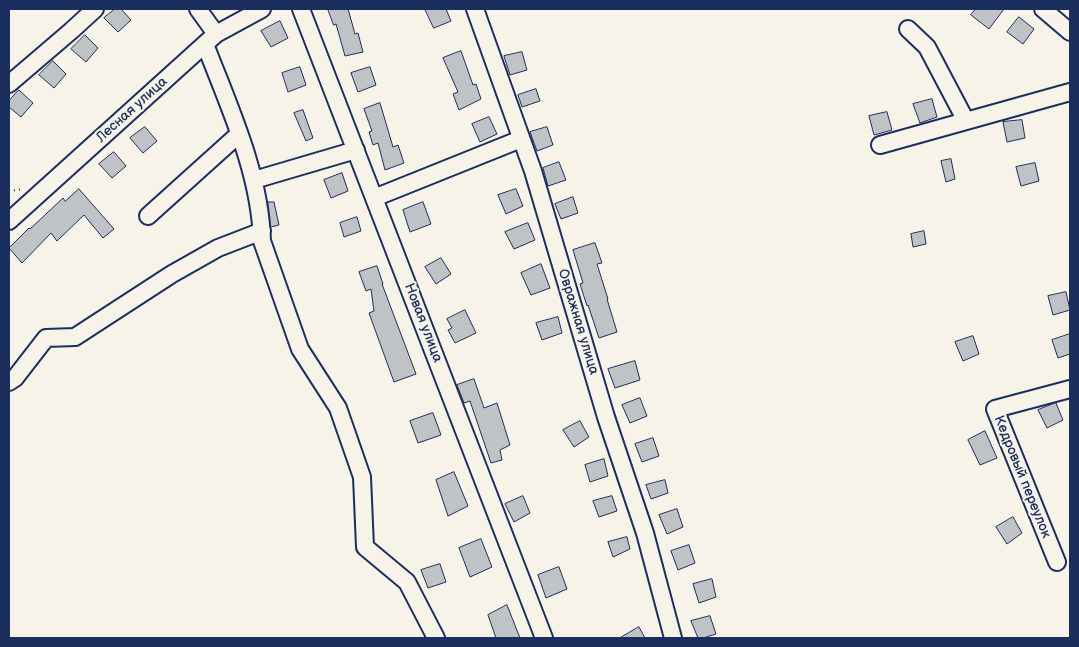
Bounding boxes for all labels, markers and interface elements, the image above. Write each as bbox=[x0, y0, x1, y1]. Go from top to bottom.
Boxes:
street label: Лесная улица bbox=[93, 74, 171, 146]
street label: Овражная улица bbox=[554, 267, 602, 377]
street label: Новая улица bbox=[400, 281, 446, 365]
street label: Кедровый переулок bbox=[990, 413, 1054, 541]

